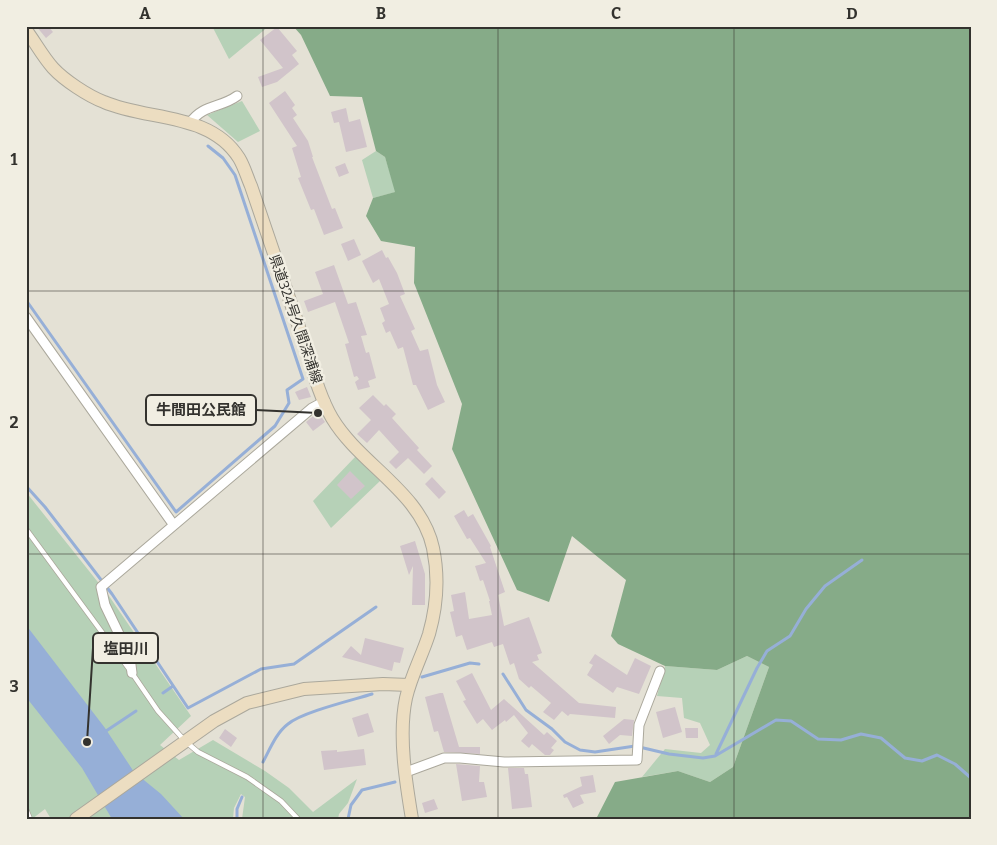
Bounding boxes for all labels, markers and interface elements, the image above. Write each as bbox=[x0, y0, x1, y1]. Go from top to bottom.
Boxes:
text: A bbox=[139, 4, 151, 23]
text: B bbox=[376, 4, 386, 23]
text: C bbox=[611, 4, 621, 23]
text: D bbox=[846, 4, 858, 23]
text: 1 bbox=[11, 150, 18, 169]
street label: 県道324号久間深浦線 bbox=[265, 252, 326, 386]
callout: 牛間田公民館 bbox=[146, 395, 256, 425]
text: 牛間田公民館 bbox=[156, 401, 246, 419]
text: 2 bbox=[9, 413, 19, 432]
callout: 塩田川 bbox=[93, 633, 158, 663]
text: 塩田川 bbox=[103, 640, 149, 658]
text: 3 bbox=[9, 677, 19, 696]

